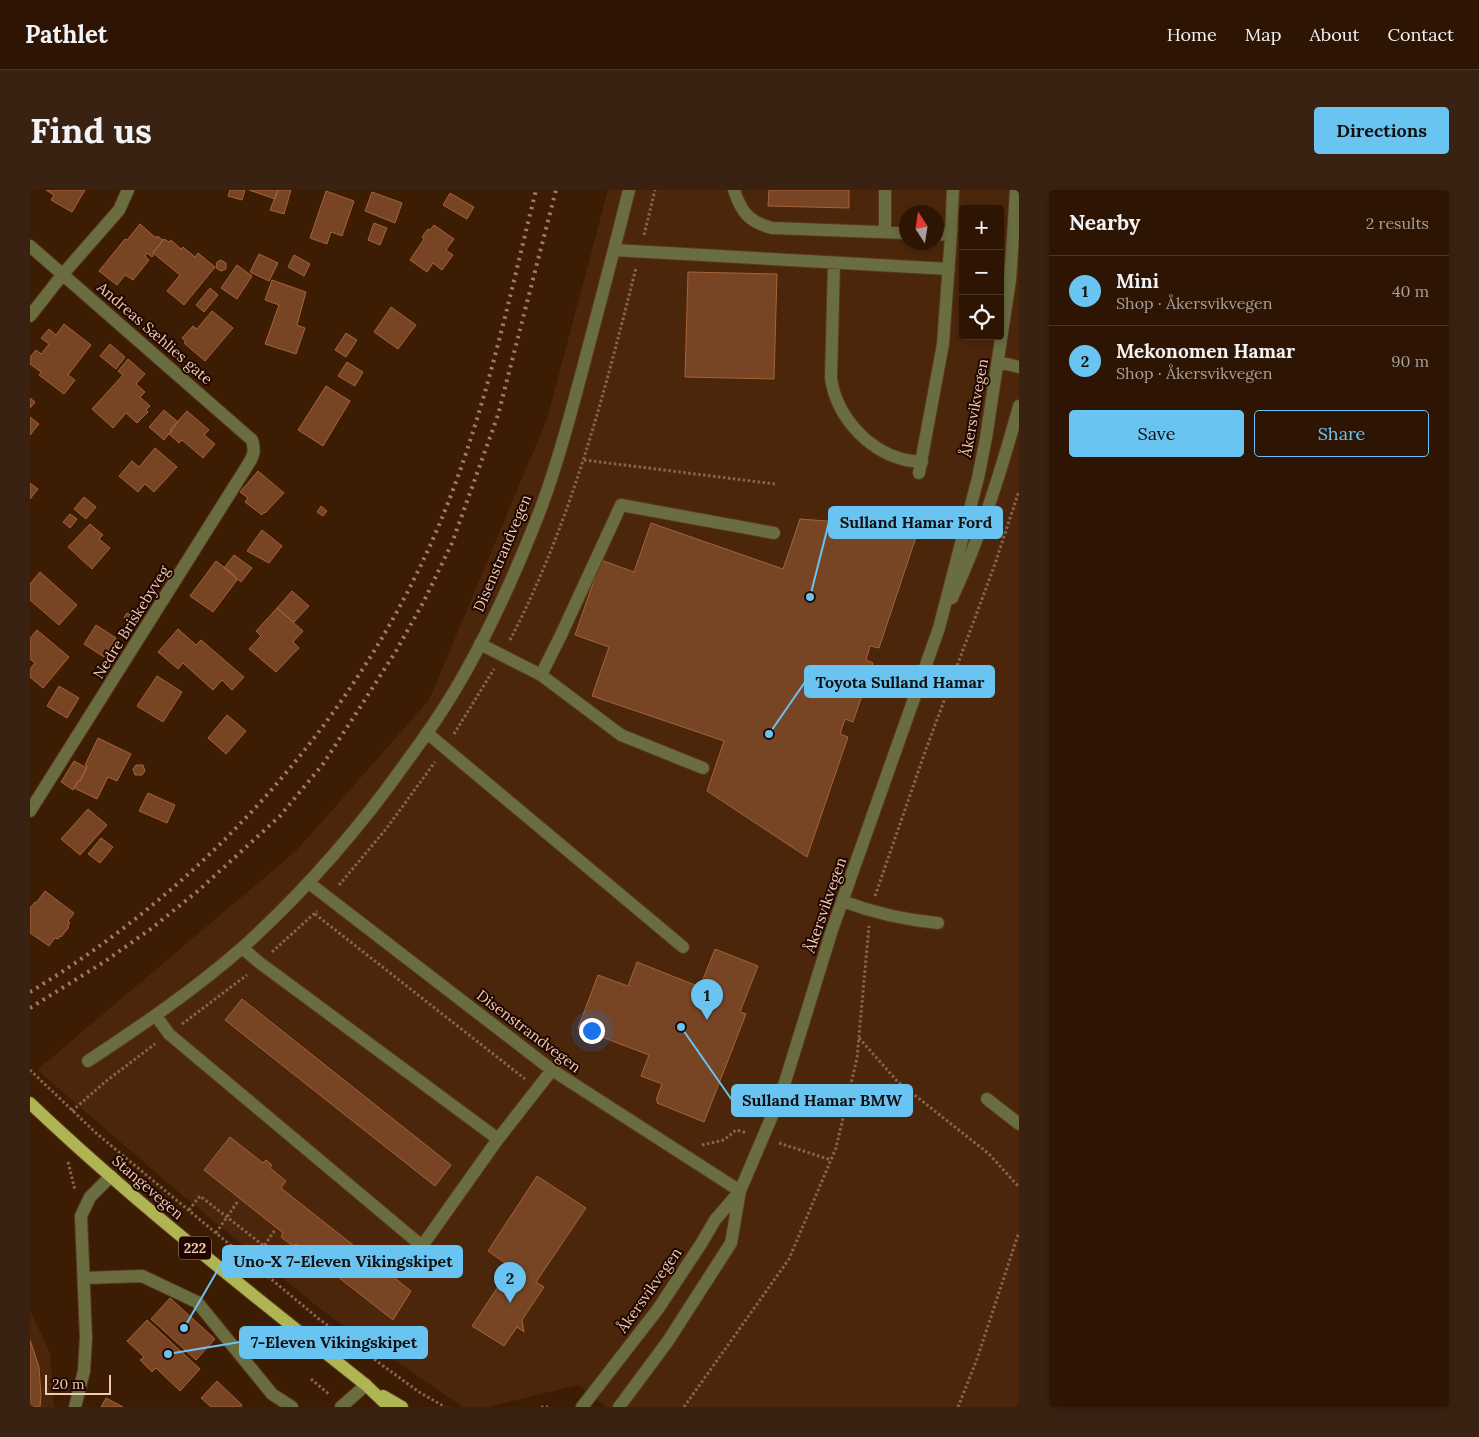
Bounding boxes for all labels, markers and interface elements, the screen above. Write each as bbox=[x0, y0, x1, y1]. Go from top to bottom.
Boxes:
text: Pathlet bbox=[25, 19, 108, 50]
text: Home bbox=[1167, 23, 1217, 46]
text: Map bbox=[1245, 23, 1281, 46]
text: About bbox=[1309, 23, 1359, 46]
text: Contact bbox=[1387, 23, 1454, 46]
button: Directions bbox=[1314, 107, 1449, 154]
text: Find us bbox=[30, 108, 152, 153]
north arrow bbox=[899, 205, 944, 250]
map controls bbox=[959, 205, 1004, 340]
button: + bbox=[959, 205, 1004, 250]
text: Nearby bbox=[1069, 209, 1140, 236]
text: 2 results bbox=[1366, 213, 1429, 233]
button: − bbox=[959, 250, 1004, 295]
text: Mini bbox=[1116, 269, 1159, 293]
street label: Andreas Sæhlies gate bbox=[93, 277, 217, 388]
text: 1 bbox=[1082, 281, 1088, 301]
text: 40 m bbox=[1392, 281, 1429, 301]
text: Shop · Åkersvikvegen bbox=[1116, 293, 1272, 313]
button: locate bbox=[959, 295, 1004, 340]
text: Mekonomen Hamar bbox=[1116, 339, 1295, 363]
text: 2 bbox=[1081, 351, 1089, 371]
text: 90 m bbox=[1391, 351, 1429, 371]
street label: Åkersvikvegen bbox=[956, 357, 992, 460]
text: Shop · Åkersvikvegen bbox=[1116, 363, 1272, 383]
button: Save bbox=[1069, 410, 1244, 457]
button: Share bbox=[1254, 410, 1429, 457]
street label: Disenstrandvegen bbox=[469, 492, 535, 614]
callout: Sulland Hamar Ford bbox=[829, 507, 1002, 538]
text: Sulland Hamar Ford bbox=[840, 512, 993, 532]
street label: Nedre Briskebyveg bbox=[88, 561, 174, 682]
callout: Toyota Sulland Hamar bbox=[805, 666, 994, 697]
text: Toyota Sulland Hamar bbox=[815, 672, 985, 692]
street label: Åkersvikvegen bbox=[799, 855, 850, 956]
pin: 1 bbox=[691, 979, 723, 1020]
street label: Disenstrandvegen bbox=[473, 986, 585, 1076]
your location bbox=[579, 1018, 605, 1044]
callout: Sulland Hamar BMW bbox=[732, 1085, 912, 1116]
text: Sulland Hamar BMW bbox=[742, 1090, 903, 1110]
street label: Stangevegen bbox=[108, 1151, 188, 1223]
road number: 222 bbox=[179, 1236, 211, 1260]
street label: Åkersvikvegen bbox=[612, 1244, 685, 1337]
callout: Uno-X 7-Eleven Vikingskipet bbox=[223, 1246, 462, 1277]
text: Uno-X 7-Eleven Vikingskipet bbox=[233, 1251, 453, 1271]
pin: 2 bbox=[494, 1262, 526, 1303]
callout: 7-Eleven Vikingskipet bbox=[240, 1327, 427, 1358]
text: 7-Eleven Vikingskipet bbox=[251, 1332, 418, 1352]
scale bar bbox=[45, 1372, 111, 1395]
text: 20 m bbox=[52, 1375, 84, 1393]

